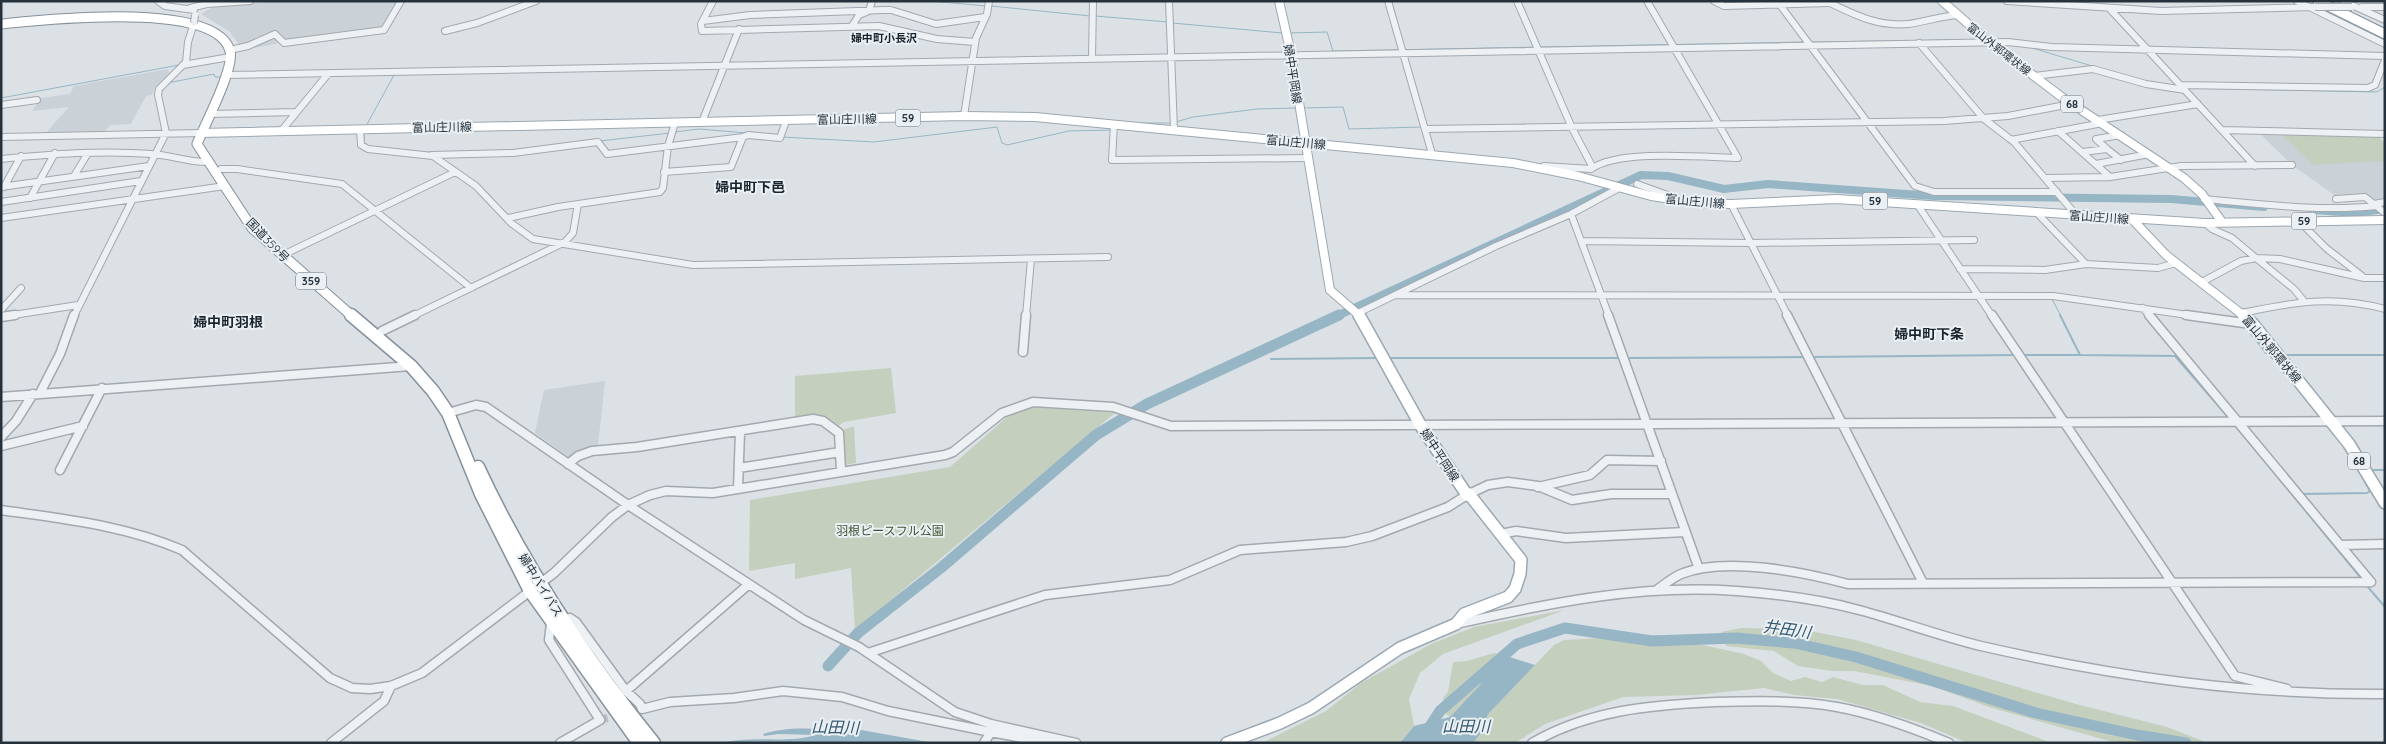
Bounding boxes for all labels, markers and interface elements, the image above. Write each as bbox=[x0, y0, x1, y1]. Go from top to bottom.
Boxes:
street label: 富山外郭環状線 bbox=[1964, 20, 2034, 78]
district label: 婦中町小長沢 bbox=[851, 31, 917, 45]
street label: 婦中平岡線 bbox=[1281, 43, 1305, 105]
road number: 68 bbox=[2061, 96, 2083, 112]
road number: 59 bbox=[896, 110, 920, 126]
street label: 富山庄川線 bbox=[817, 111, 877, 127]
street label: 富山庄川線 bbox=[412, 119, 472, 135]
street label: 富山庄川線 bbox=[1265, 132, 1327, 152]
district label: 婦中町下邑 bbox=[715, 178, 785, 196]
street label: 富山庄川線 bbox=[1664, 191, 1726, 211]
road number: 59 bbox=[1862, 192, 1888, 210]
street label: 富山庄川線 bbox=[2069, 207, 2129, 227]
road number: 59 bbox=[2292, 212, 2316, 230]
street label: 国道359号 bbox=[243, 215, 293, 265]
road number: 359 bbox=[296, 272, 326, 290]
street label: 富山外郭環状線 bbox=[2239, 312, 2305, 386]
district label: 婦中町羽根 bbox=[193, 313, 263, 331]
district label: 婦中町下条 bbox=[1894, 325, 1964, 343]
street label: 婦中平岡線 bbox=[1417, 426, 1463, 484]
road number: 68 bbox=[2348, 452, 2370, 470]
park label: 羽根ピースフル公園 bbox=[836, 523, 944, 538]
street label: 婦中バイパス bbox=[516, 551, 566, 619]
water label: 井田川 bbox=[1762, 616, 1814, 643]
water label: 山田川 bbox=[1442, 716, 1492, 736]
water label: 山田川 bbox=[811, 717, 861, 737]

